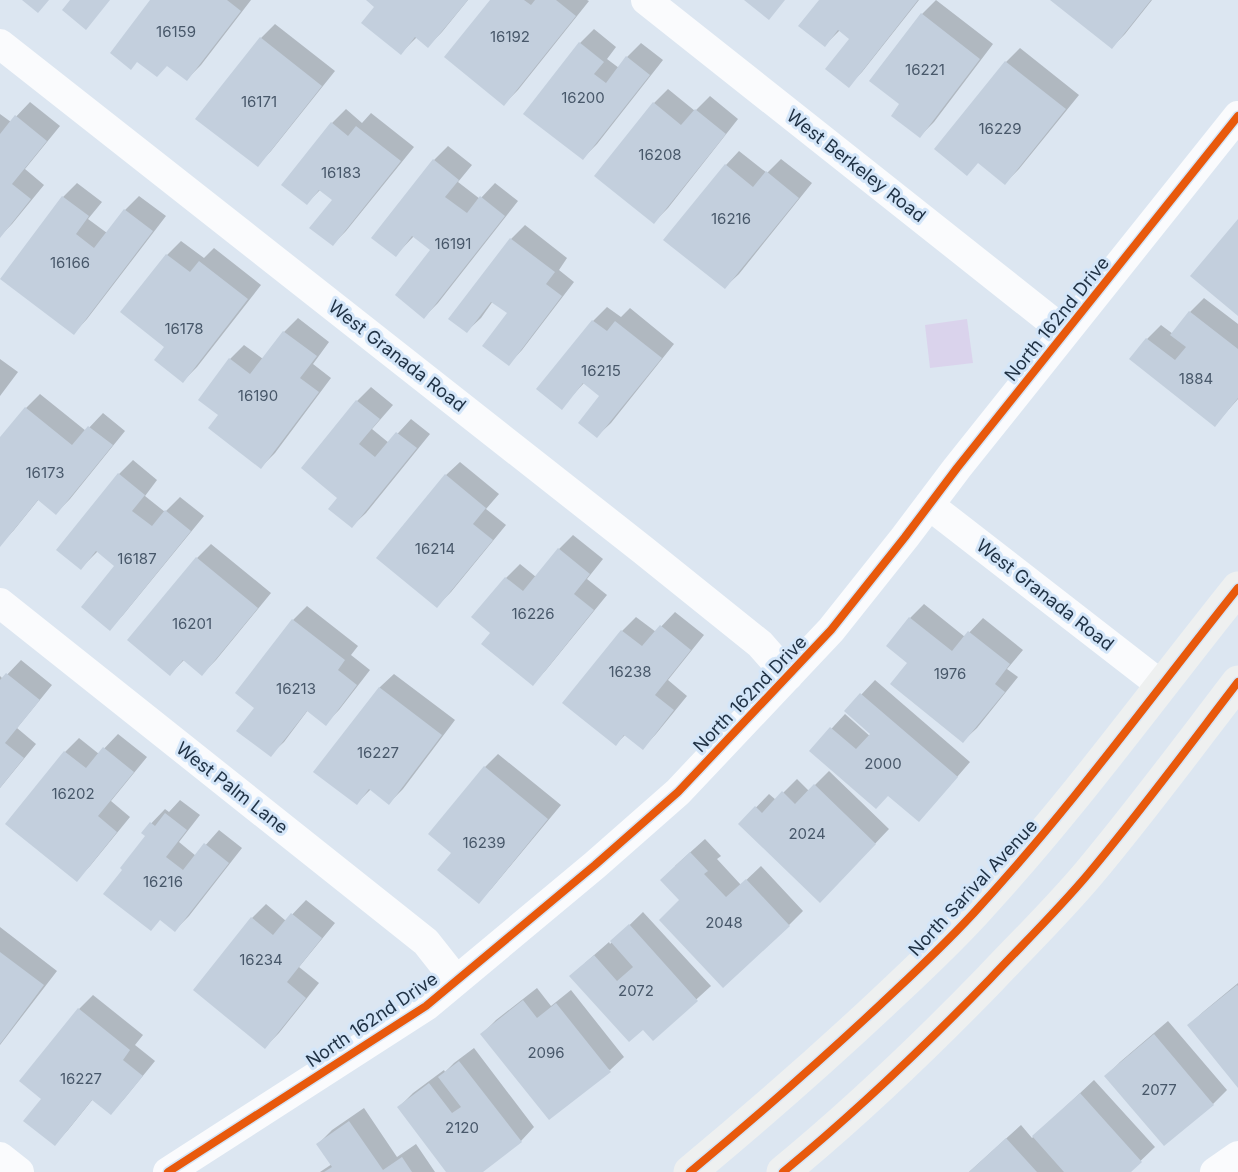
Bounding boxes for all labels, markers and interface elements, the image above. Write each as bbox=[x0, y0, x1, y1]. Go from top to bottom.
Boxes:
house number: 16159 bbox=[156, 22, 196, 41]
house number: 16192 bbox=[490, 27, 530, 46]
house number: 16221 bbox=[905, 60, 945, 79]
house number: 16200 bbox=[561, 88, 605, 107]
house number: 16171 bbox=[241, 92, 277, 111]
street label: West Berkeley Road bbox=[783, 105, 930, 226]
house number: 16229 bbox=[978, 119, 1022, 138]
house number: 16208 bbox=[638, 145, 682, 164]
house number: 16183 bbox=[321, 163, 361, 182]
house number: 16216 bbox=[711, 209, 751, 228]
house number: 16191 bbox=[435, 234, 471, 253]
street label: North 162nd Drive bbox=[1000, 252, 1113, 385]
house number: 16166 bbox=[50, 253, 90, 272]
street label: West Granada Road bbox=[324, 295, 470, 416]
house number: 16178 bbox=[164, 319, 204, 338]
house number: 16215 bbox=[581, 361, 621, 380]
house number: 1884 bbox=[1179, 369, 1213, 388]
house number: 16190 bbox=[238, 386, 278, 405]
house number: 16173 bbox=[25, 463, 65, 482]
street label: West Granada Road bbox=[972, 534, 1118, 655]
house number: 16214 bbox=[415, 539, 455, 558]
house number: 16187 bbox=[117, 549, 157, 568]
house number: 16226 bbox=[511, 604, 555, 623]
house number: 16201 bbox=[172, 614, 212, 633]
street label: North 162nd Drive bbox=[689, 631, 811, 756]
house number: 16238 bbox=[608, 662, 652, 681]
house number: 1976 bbox=[934, 664, 966, 683]
house number: 16213 bbox=[276, 679, 316, 698]
street label: West Palm Lane bbox=[172, 737, 292, 838]
house number: 16227 bbox=[357, 743, 399, 762]
house number: 2000 bbox=[864, 754, 902, 773]
house number: 16202 bbox=[51, 784, 95, 803]
street label: North Sarival Avenue bbox=[904, 815, 1041, 960]
house number: 2024 bbox=[788, 824, 826, 843]
house number: 16239 bbox=[462, 833, 506, 852]
house number: 16216 bbox=[143, 872, 183, 891]
house number: 2048 bbox=[705, 913, 743, 932]
house number: 16234 bbox=[239, 950, 283, 969]
street label: North 162nd Drive bbox=[302, 968, 441, 1071]
house number: 2072 bbox=[618, 981, 654, 1000]
house number: 2096 bbox=[527, 1043, 565, 1062]
house number: 16227 bbox=[60, 1069, 102, 1088]
house number: 2077 bbox=[1141, 1080, 1177, 1099]
house number: 2120 bbox=[445, 1118, 479, 1137]

